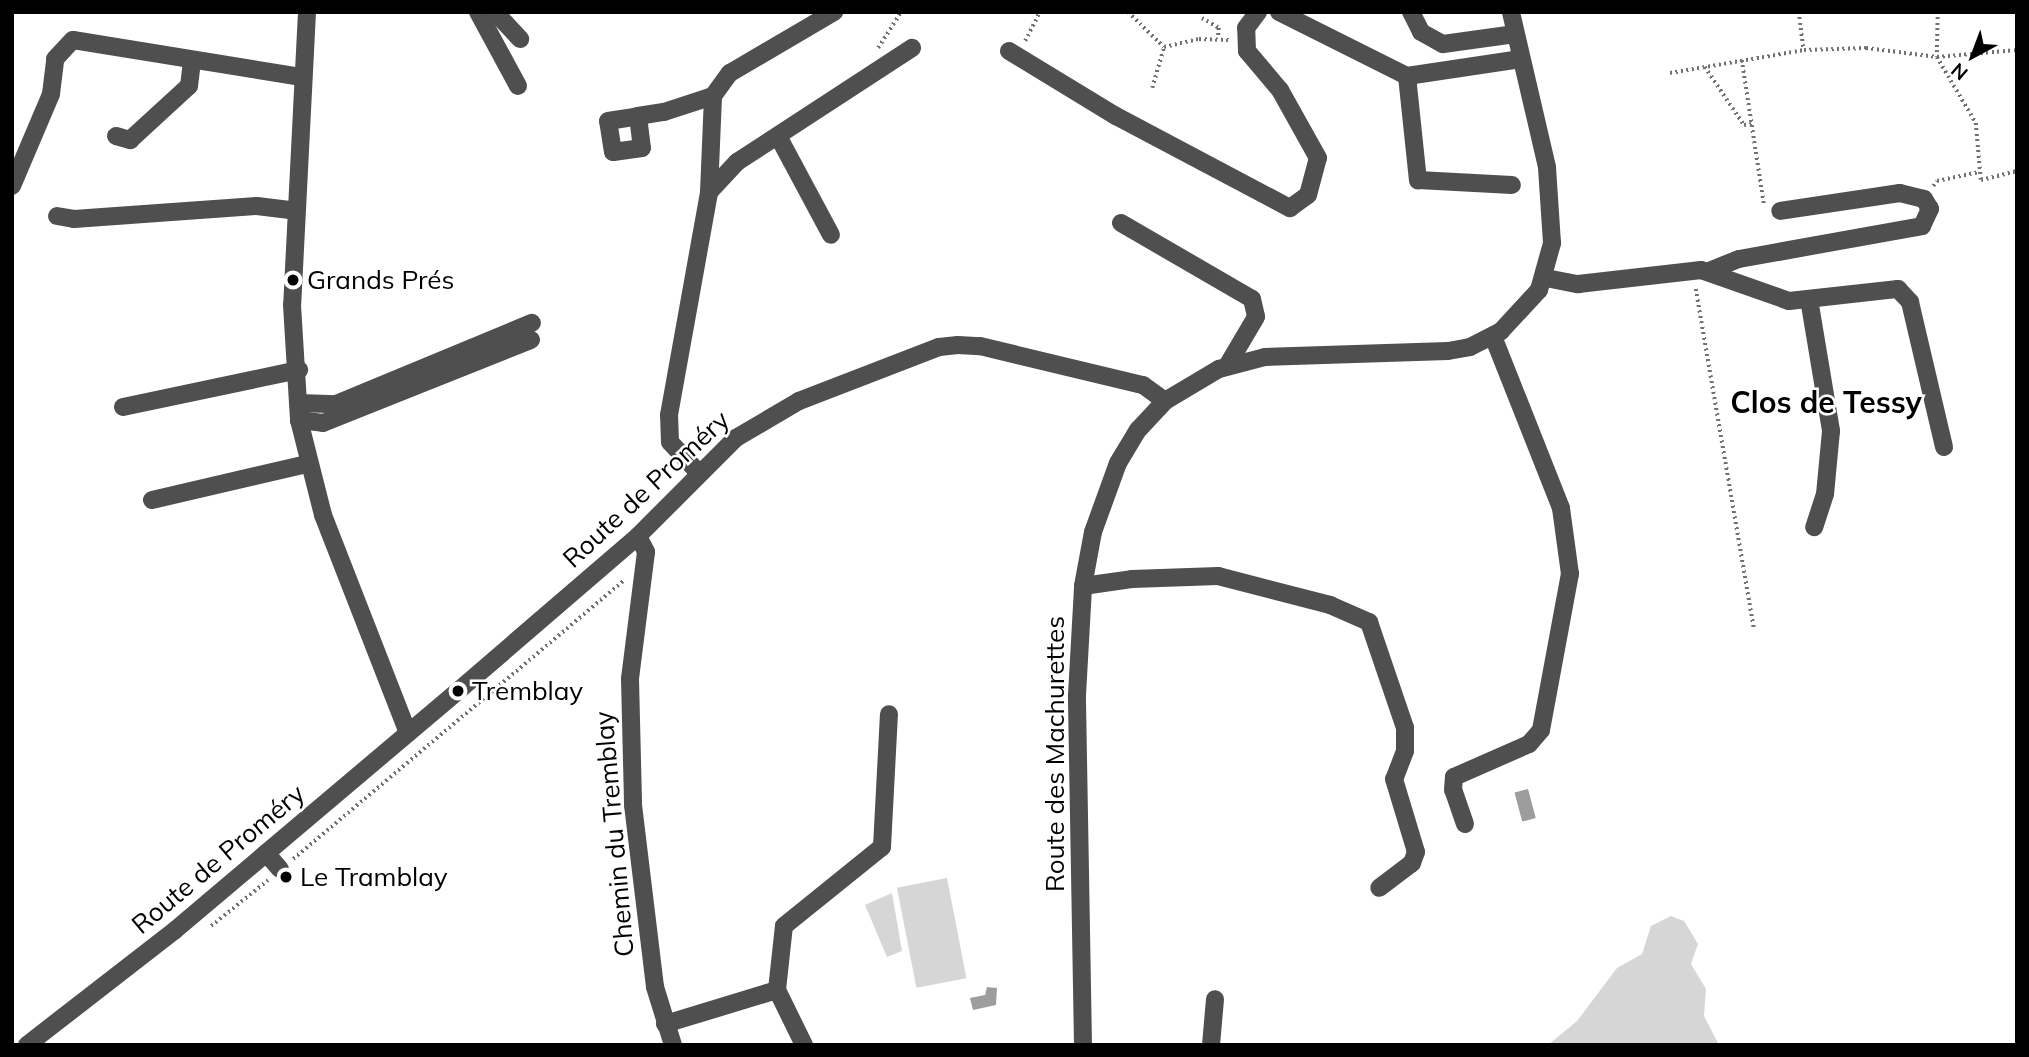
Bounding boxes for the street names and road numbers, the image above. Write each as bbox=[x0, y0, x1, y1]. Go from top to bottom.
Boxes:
street label: Route de Proméry bbox=[556, 404, 736, 574]
street label: Route des Machurettes bbox=[1039, 616, 1071, 892]
street label: Chemin du Tremblay bbox=[588, 710, 640, 958]
street label: Route de Proméry bbox=[125, 778, 311, 940]

